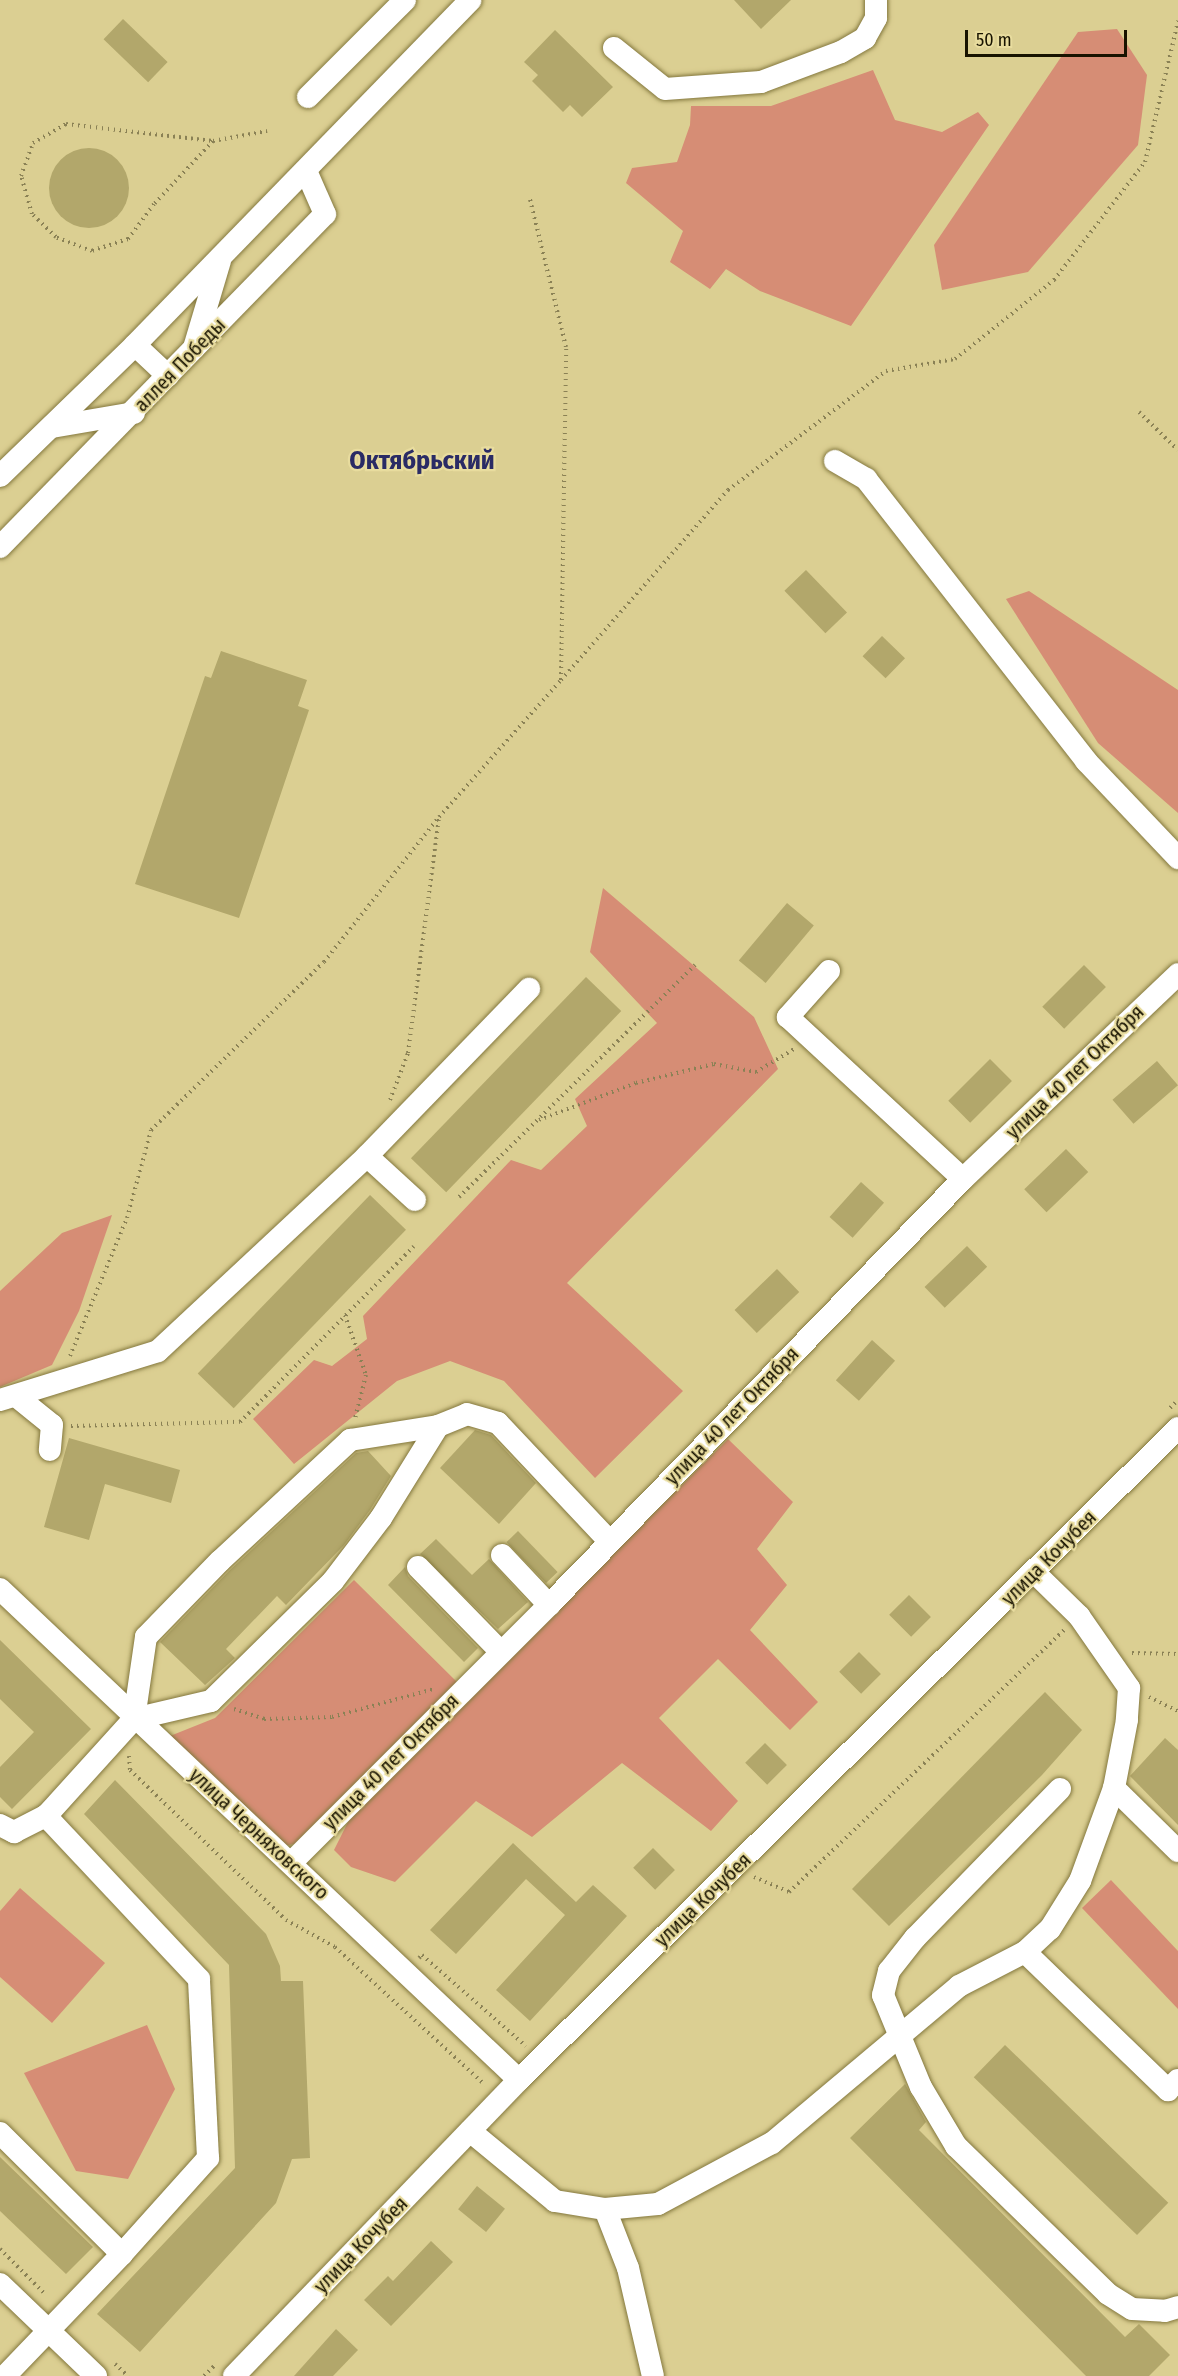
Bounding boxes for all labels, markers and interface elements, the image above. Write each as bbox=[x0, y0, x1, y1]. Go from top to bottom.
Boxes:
scale bar bbox=[968, 18, 1130, 56]
text: 50 m bbox=[976, 29, 1012, 51]
street label: аллея Победы bbox=[129, 313, 231, 417]
district label: Октябрьский bbox=[349, 445, 495, 477]
street label: улица 40 лет Октября bbox=[1001, 1000, 1149, 1144]
street label: улица 40 лет Октября bbox=[660, 1342, 804, 1490]
street label: улица Кочубея bbox=[996, 1505, 1102, 1611]
street label: улица 40 лет Октября bbox=[318, 1689, 464, 1835]
street label: улица Черняховского bbox=[184, 1763, 334, 1905]
street label: улица Кочубея bbox=[650, 1848, 756, 1952]
street label: улица Кочубея bbox=[309, 2192, 413, 2298]

